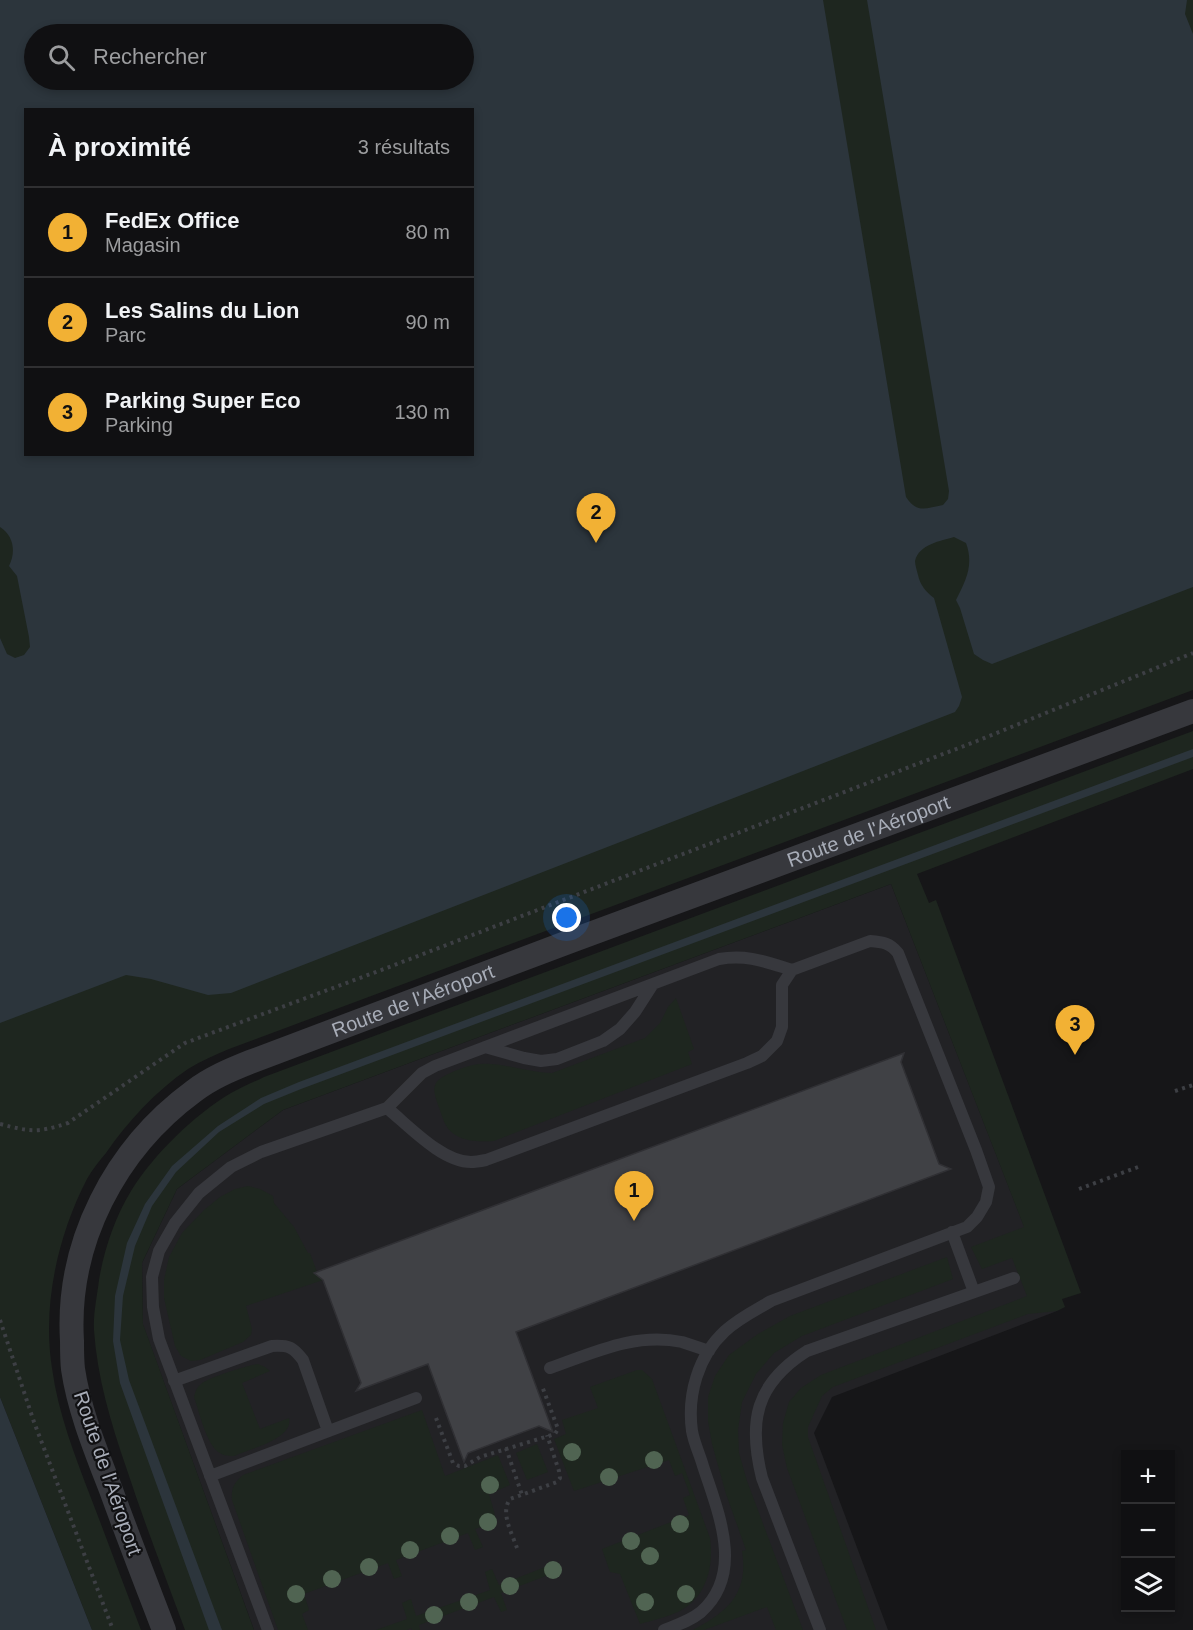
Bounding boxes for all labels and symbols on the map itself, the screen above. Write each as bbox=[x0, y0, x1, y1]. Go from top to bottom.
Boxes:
pin: 2 bbox=[576, 494, 616, 543]
street label: Route de l'Aéroport bbox=[784, 791, 953, 871]
your location bbox=[552, 903, 581, 932]
street label: Route de l'Aéroport bbox=[329, 960, 497, 1041]
pin: 3 bbox=[1056, 1006, 1094, 1055]
pin: 1 bbox=[614, 1172, 654, 1221]
street label: Route de l'Aéroport bbox=[70, 1388, 146, 1558]

